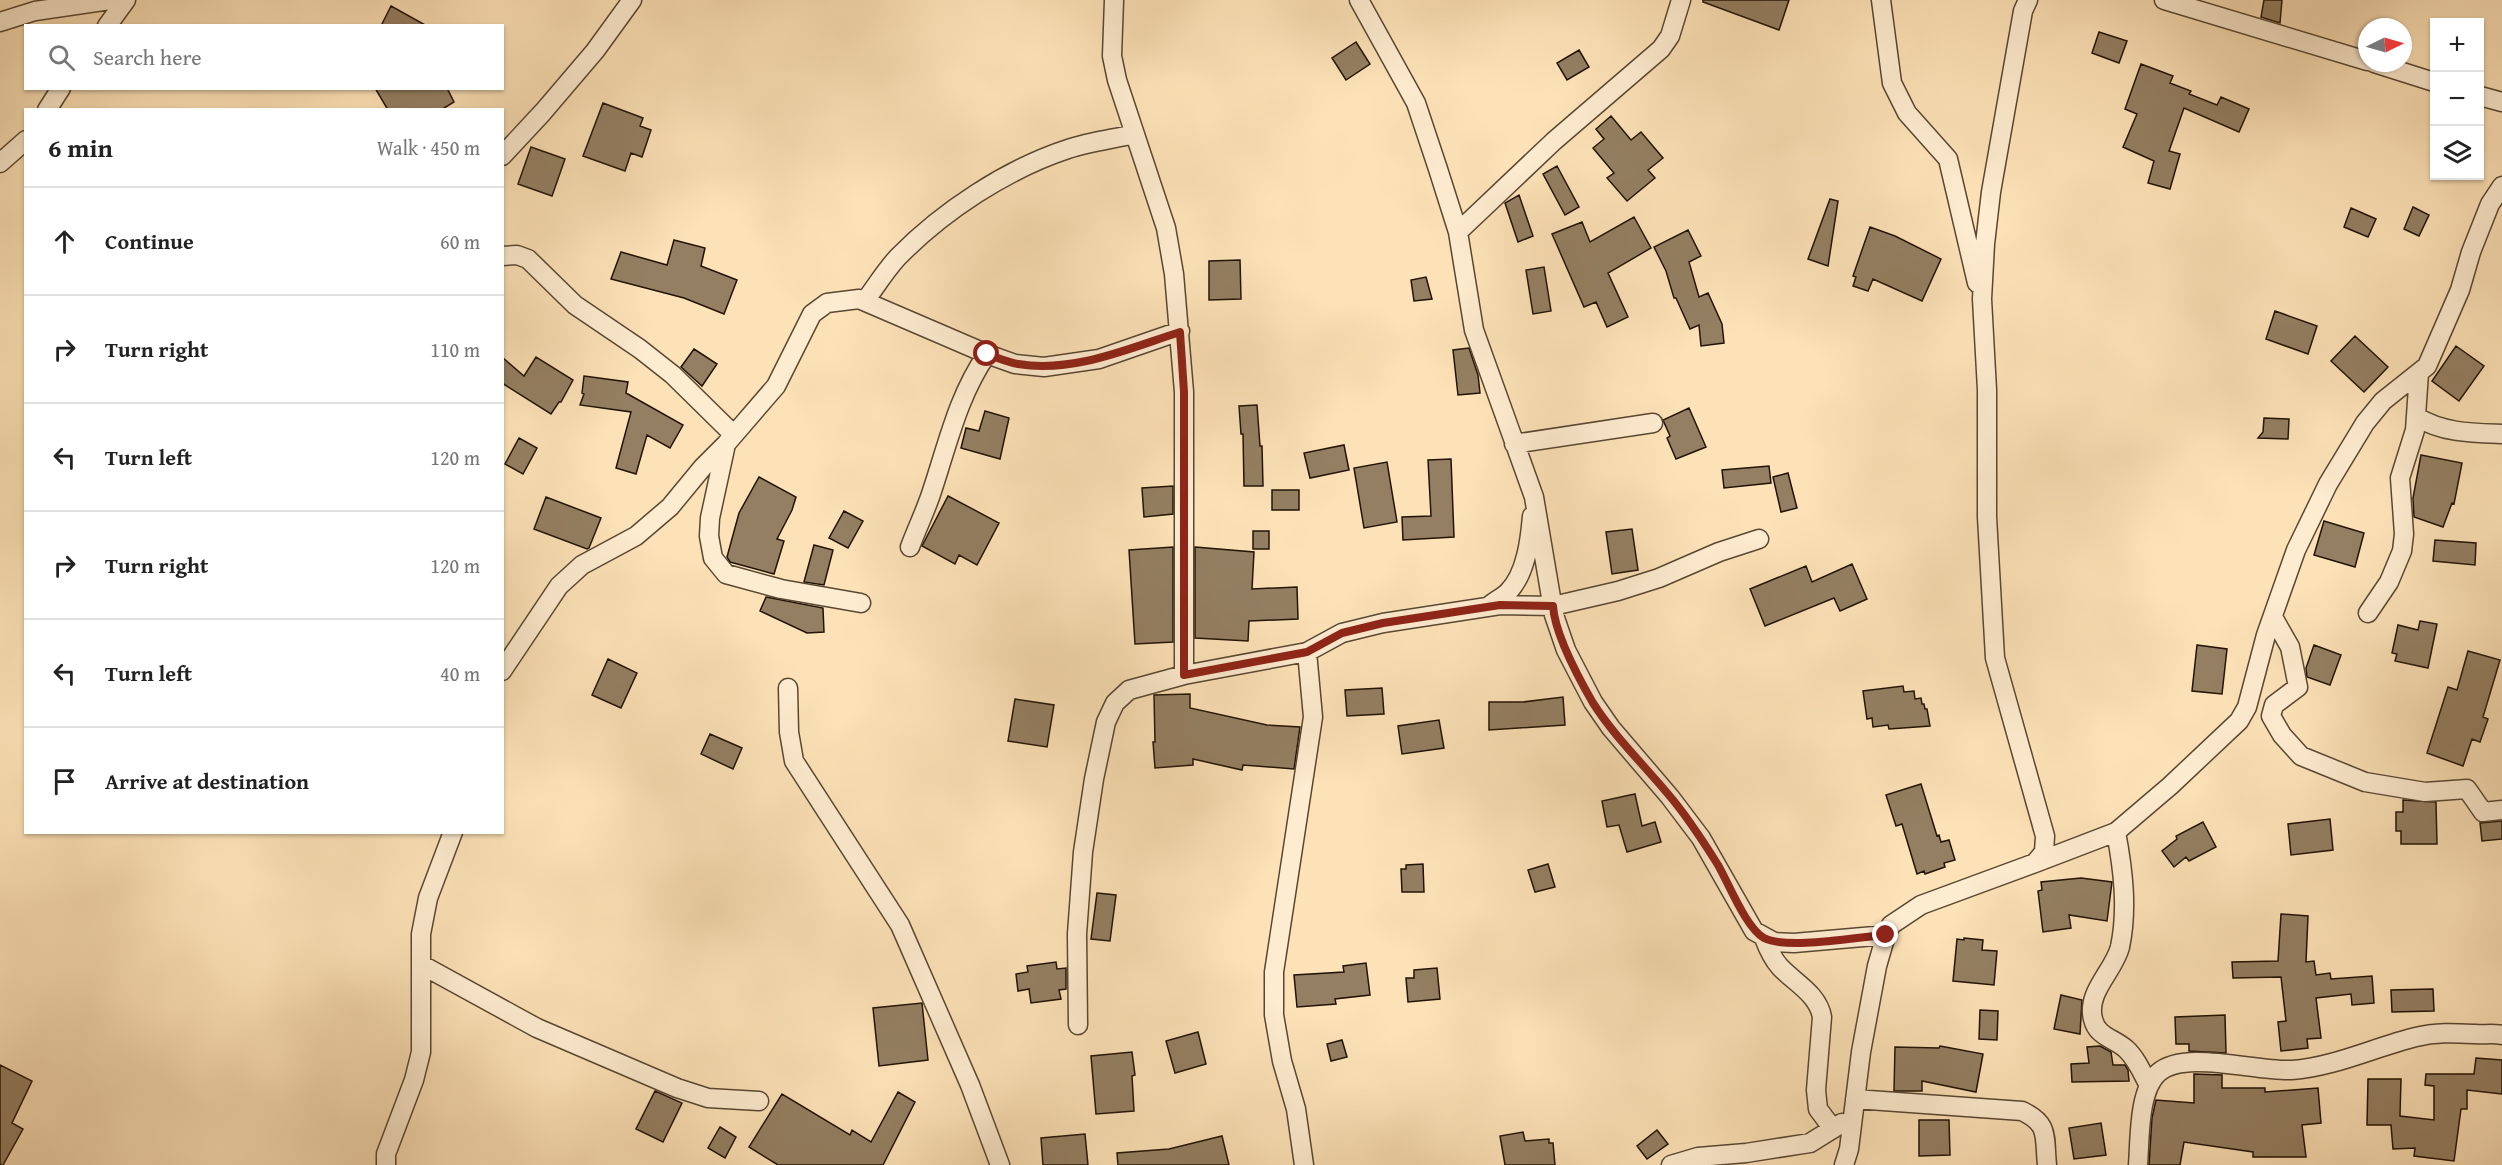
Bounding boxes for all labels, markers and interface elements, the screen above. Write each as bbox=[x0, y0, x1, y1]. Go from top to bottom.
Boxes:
north arrow bbox=[2358, 18, 2412, 72]
map controls bbox=[2430, 18, 2484, 180]
button: + bbox=[2430, 18, 2484, 72]
search box bbox=[24, 24, 504, 90]
icon: search bbox=[45, 41, 78, 74]
text: Search here bbox=[93, 41, 202, 73]
button: − bbox=[2430, 72, 2484, 126]
button: layers bbox=[2430, 126, 2484, 180]
text: 6 min bbox=[48, 128, 113, 167]
text: Walk · 450 m bbox=[377, 133, 480, 162]
icon: ahead bbox=[48, 225, 81, 258]
text: Continue bbox=[105, 225, 194, 257]
text: 60 m bbox=[440, 227, 480, 256]
icon: right bbox=[48, 333, 81, 366]
text: Turn right bbox=[105, 333, 208, 365]
text: 110 m bbox=[430, 335, 480, 364]
route start bbox=[973, 340, 999, 366]
icon: left bbox=[48, 441, 81, 474]
text: Turn left bbox=[105, 441, 192, 473]
text: 120 m bbox=[430, 443, 480, 472]
icon: right bbox=[48, 549, 81, 582]
text: Turn right bbox=[105, 549, 208, 581]
text: 120 m bbox=[430, 551, 480, 580]
icon: left bbox=[48, 657, 81, 690]
text: Turn left bbox=[105, 657, 192, 689]
text: 40 m bbox=[440, 659, 480, 688]
icon: arrive bbox=[48, 765, 81, 798]
text: Arrive at destination bbox=[105, 765, 309, 797]
route end bbox=[1872, 921, 1898, 947]

